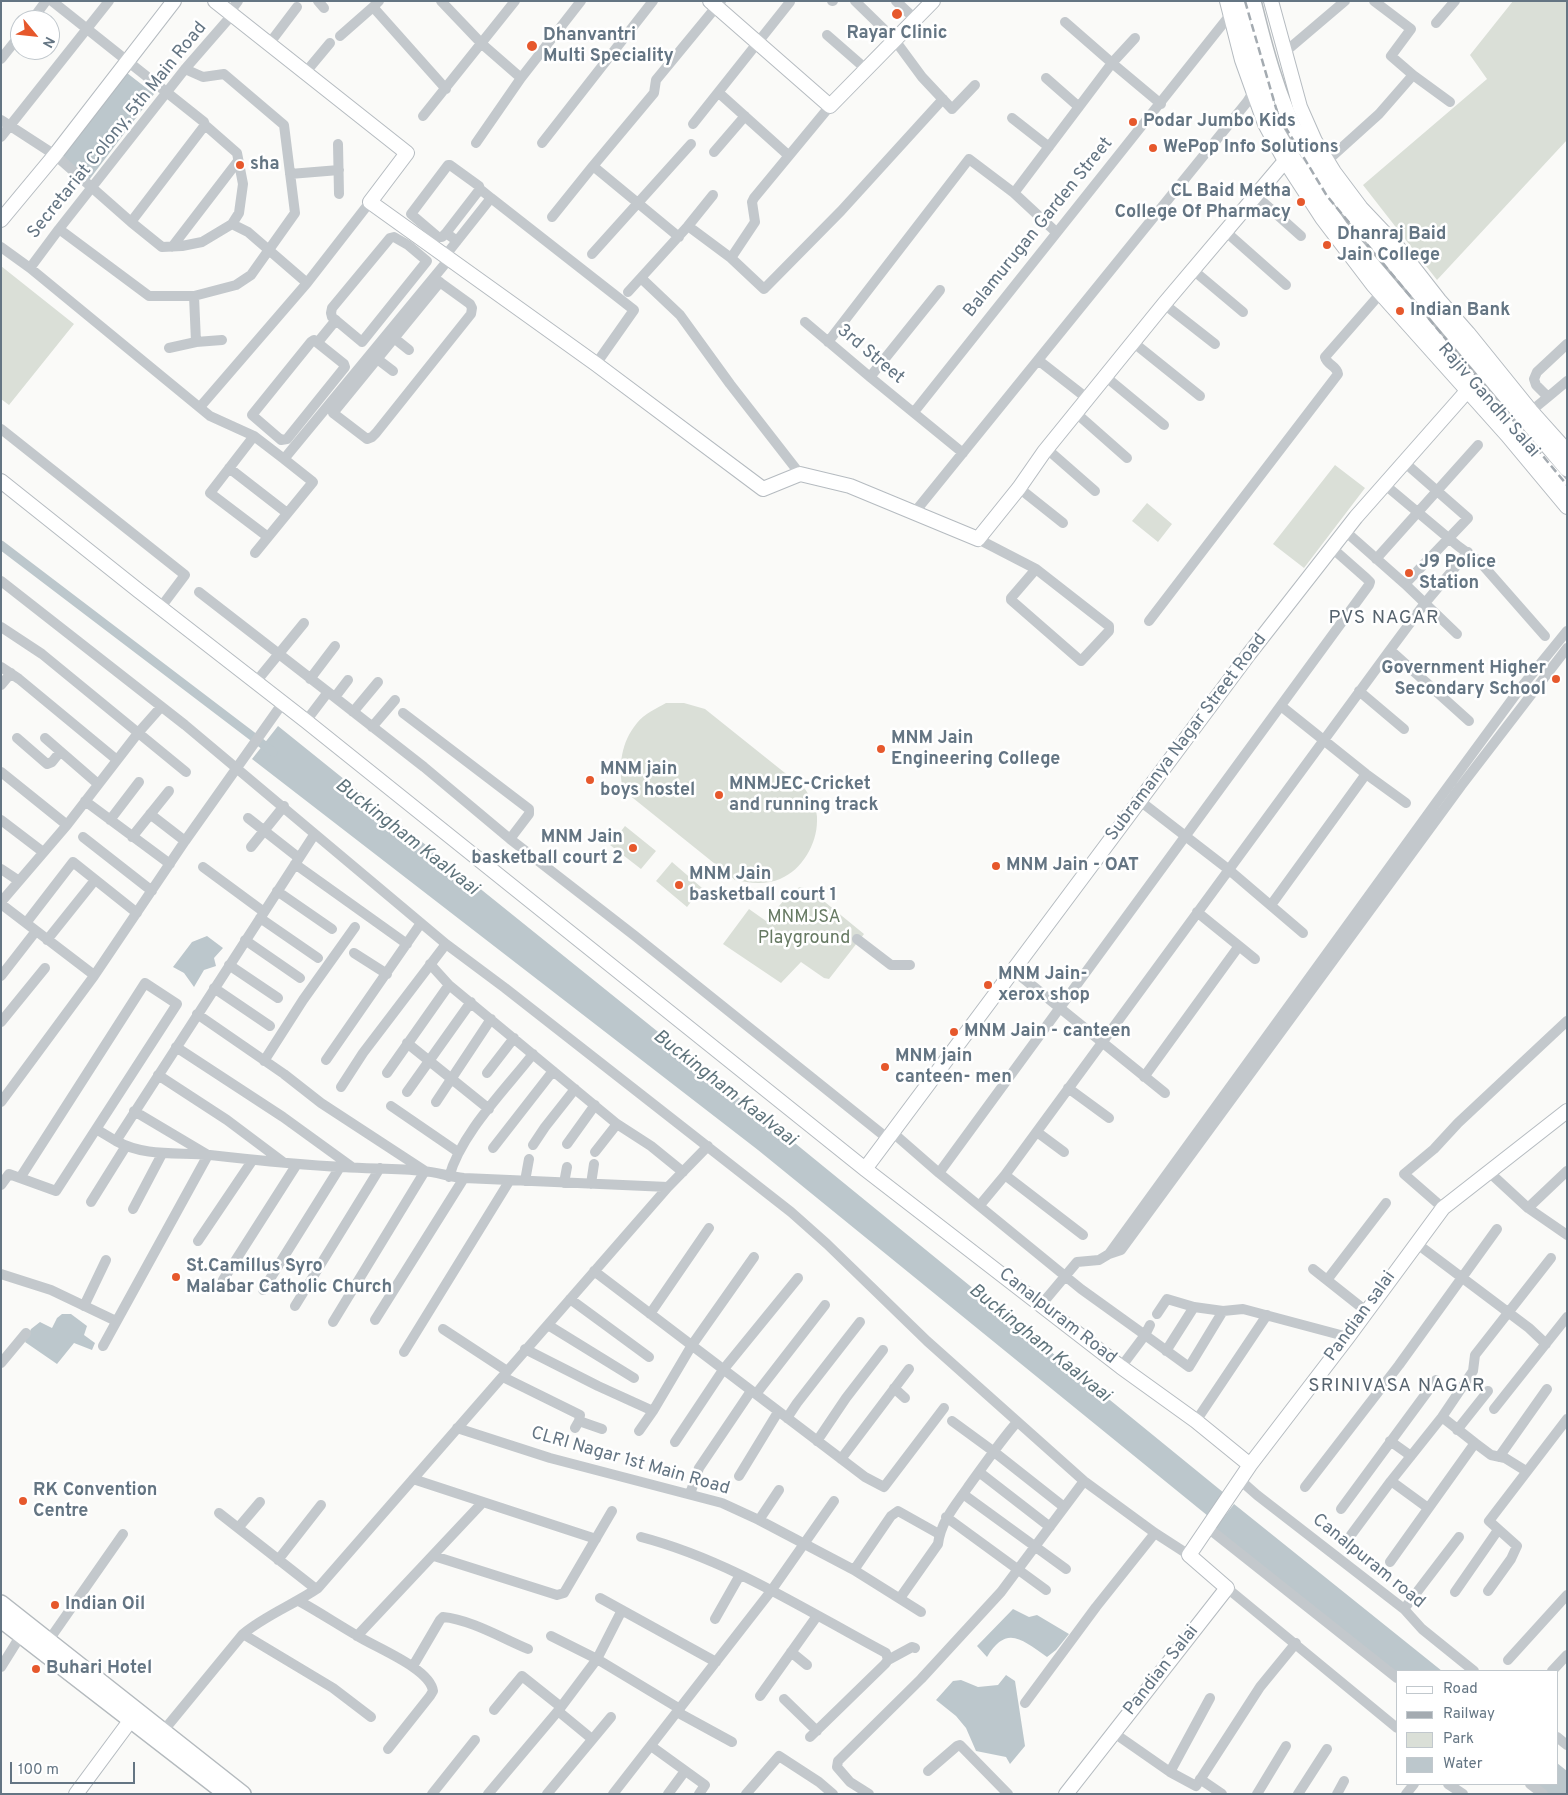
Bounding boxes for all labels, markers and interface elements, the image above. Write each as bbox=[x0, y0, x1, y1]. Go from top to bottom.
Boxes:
marker: Rayar Clinic bbox=[890, 7, 904, 21]
north arrow bbox=[10, 10, 60, 60]
street label: Secretariat Colony, 5th Main Road bbox=[24, 18, 212, 244]
place label: Rayar Clinic bbox=[846, 23, 948, 45]
place label: Dhanvantri Multi Speciality bbox=[543, 25, 674, 68]
text: N bbox=[38, 33, 58, 50]
marker: Dhanvantri Multi Speciality bbox=[525, 39, 539, 53]
place label: Podar Jumbo Kids bbox=[1143, 111, 1296, 133]
marker: Podar Jumbo Kids bbox=[1127, 116, 1139, 128]
street label: Balamurugan Garden Street bbox=[960, 134, 1118, 322]
place label: WePop Info Solutions bbox=[1163, 137, 1339, 159]
marker: WePop Info Solutions bbox=[1147, 142, 1159, 154]
place label: sha bbox=[250, 154, 280, 176]
marker: sha bbox=[234, 159, 246, 171]
place label: CL Baid Metha College Of Pharmacy bbox=[1114, 181, 1291, 223]
marker: CL Baid Metha College Of Pharmacy bbox=[1295, 196, 1307, 208]
place label: Dhanraj Baid Jain College bbox=[1337, 224, 1446, 266]
marker: Dhanraj Baid Jain College bbox=[1321, 239, 1333, 251]
place label: Indian Bank bbox=[1410, 300, 1510, 322]
marker: Indian Bank bbox=[1394, 305, 1406, 317]
street label: 3rd Street bbox=[832, 321, 908, 389]
street label: Rajiv Gandhi Salai bbox=[1432, 339, 1544, 463]
place label: J9 Police Station bbox=[1419, 552, 1496, 594]
marker: J9 Police Station bbox=[1403, 567, 1415, 579]
district label: PVS NAGAR bbox=[1327, 608, 1441, 630]
street label: Subramanya Nagar Street Road bbox=[1102, 630, 1272, 846]
place label: Government Higher Secondary School bbox=[1381, 658, 1546, 701]
marker: Government Higher Secondary School bbox=[1550, 673, 1562, 685]
place label: MNM Jain Engineering College bbox=[891, 728, 1060, 771]
marker: MNM Jain Engineering College bbox=[875, 743, 887, 755]
place label: MNM jain boys hostel bbox=[600, 759, 695, 802]
marker: MNM jain boys hostel bbox=[584, 774, 596, 786]
place label: MNMJEC-Cricket and running track bbox=[729, 774, 879, 816]
water label: Buckingham Kaalvaai bbox=[330, 775, 482, 901]
marker: MNMJEC-Cricket and running track bbox=[713, 789, 725, 801]
place label: MNM Jain basketball court 2 bbox=[471, 827, 623, 870]
marker: MNM Jain basketball court 2 bbox=[627, 842, 639, 854]
place label: MNM Jain - OAT bbox=[1006, 855, 1139, 877]
marker: MNM Jain - OAT bbox=[990, 860, 1002, 872]
place label: MNM Jain basketball court 1 bbox=[689, 864, 837, 906]
marker: MNM Jain basketball court 1 bbox=[673, 879, 685, 891]
park label: MNMJSA Playground bbox=[758, 907, 850, 950]
place label: MNM Jain- xerox shop bbox=[998, 964, 1090, 1006]
marker: MNM Jain- xerox shop bbox=[982, 979, 994, 991]
place label: MNM Jain - canteen bbox=[964, 1021, 1131, 1043]
water label: Buckingham Kaalvaai bbox=[648, 1026, 800, 1152]
marker: MNM Jain - canteen bbox=[948, 1026, 960, 1038]
place label: MNM jain canteen- men bbox=[895, 1046, 1012, 1088]
marker: MNM jain canteen- men bbox=[879, 1061, 891, 1073]
place label: St.Camillus Syro Malabar Catholic Church bbox=[186, 1256, 392, 1298]
street label: Canalpuram Road bbox=[994, 1264, 1120, 1370]
street label: Pandian salai bbox=[1321, 1268, 1401, 1366]
marker: St.Camillus Syro Malabar Catholic Church bbox=[170, 1271, 182, 1283]
water label: Buckingham Kaalvaai bbox=[964, 1280, 1114, 1408]
district label: SRINIVASA NAGAR bbox=[1306, 1376, 1488, 1398]
street label: CLRI Nagar 1st Main Road bbox=[528, 1423, 732, 1501]
place label: RK Convention Centre bbox=[33, 1480, 157, 1522]
marker: RK Convention Centre bbox=[17, 1495, 29, 1507]
street label: Canalpuram road bbox=[1307, 1510, 1429, 1614]
place label: Indian Oil bbox=[65, 1594, 145, 1616]
marker: Indian Oil bbox=[49, 1599, 61, 1611]
street label: Pandian Salai bbox=[1120, 1621, 1204, 1721]
place label: Buhari Hotel bbox=[46, 1658, 152, 1680]
marker: Buhari Hotel bbox=[30, 1663, 42, 1675]
legend bbox=[1396, 1670, 1558, 1785]
text: Road bbox=[1443, 1680, 1478, 1699]
text: Railway bbox=[1443, 1705, 1495, 1724]
text: Park bbox=[1443, 1730, 1474, 1749]
scale bar bbox=[12, 1752, 138, 1784]
text: Water bbox=[1443, 1755, 1482, 1774]
text: 100 m bbox=[18, 1761, 59, 1780]

